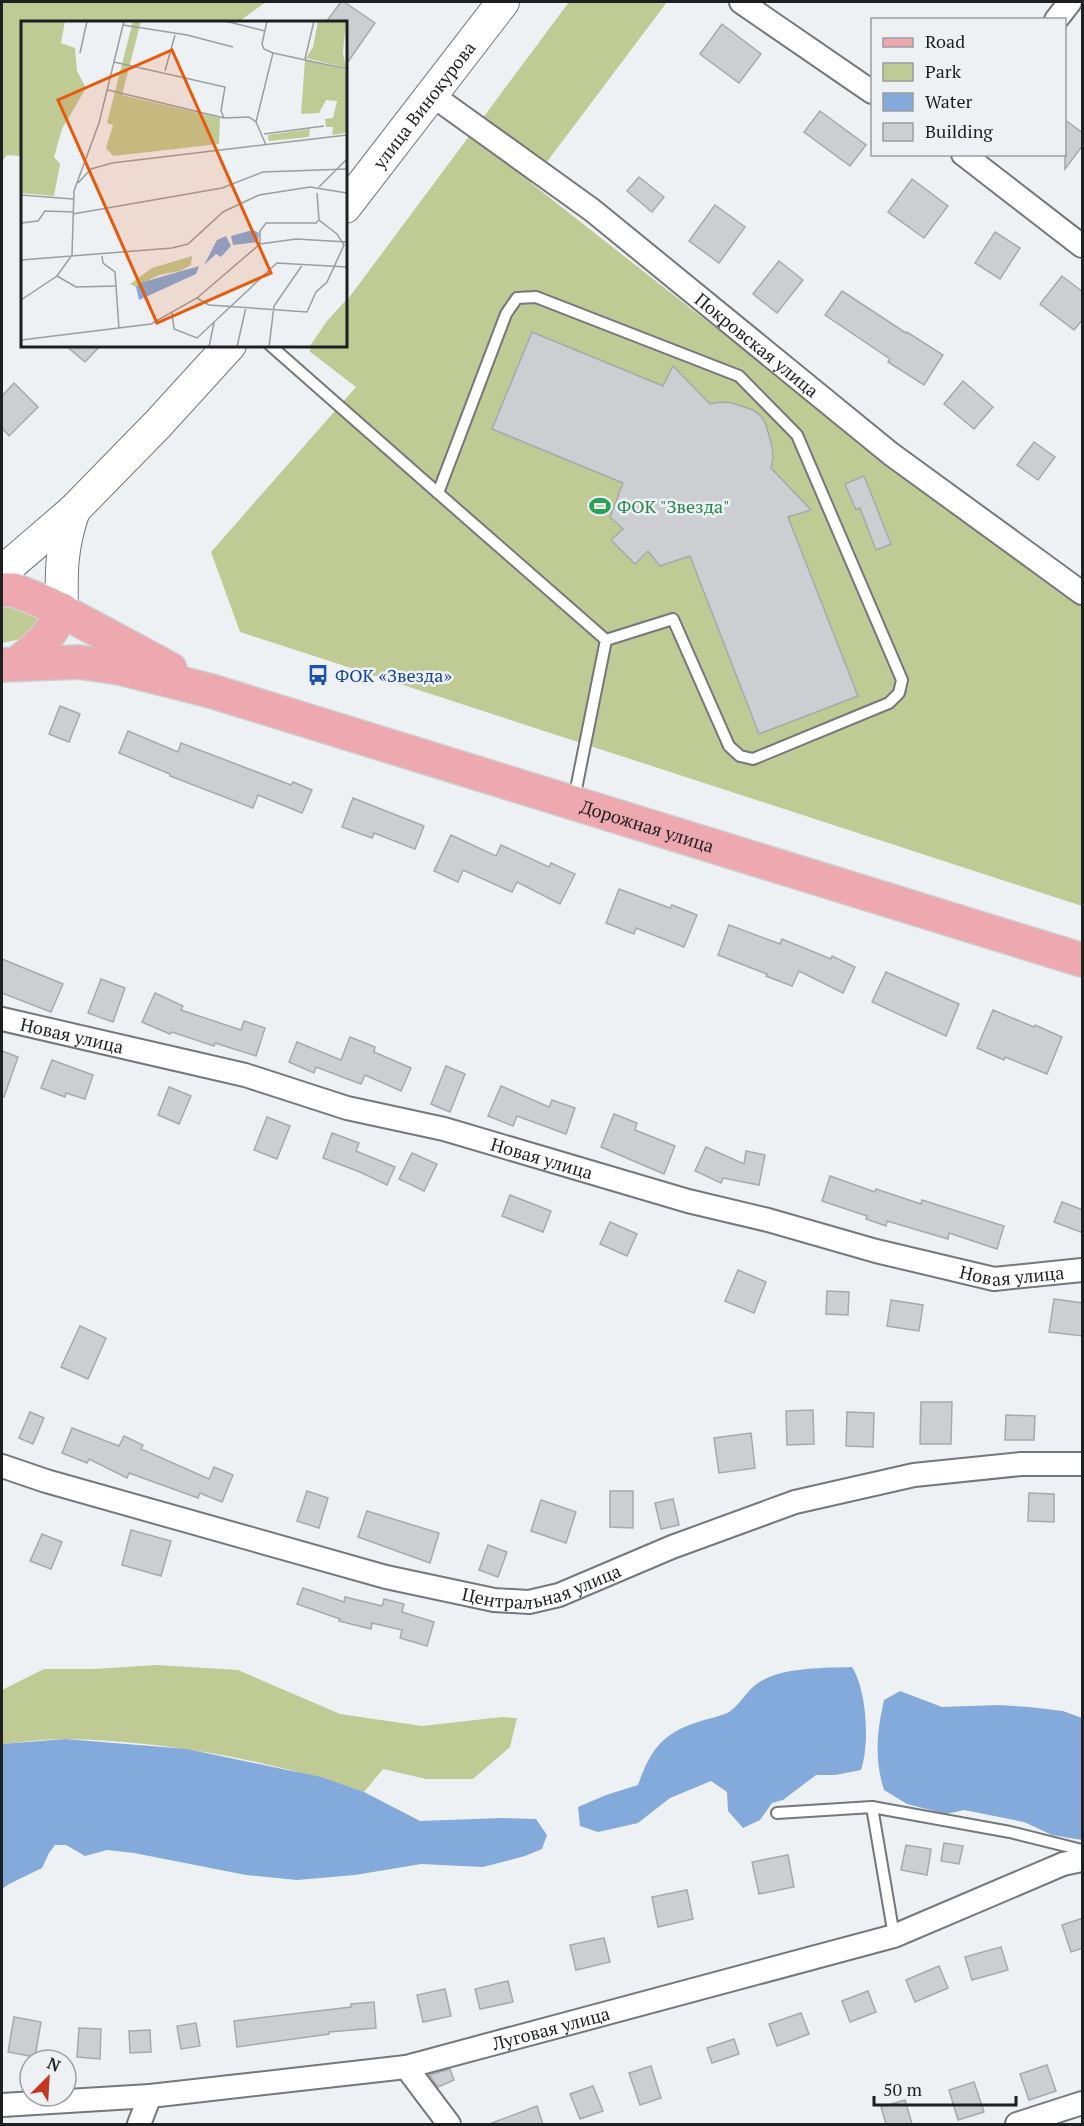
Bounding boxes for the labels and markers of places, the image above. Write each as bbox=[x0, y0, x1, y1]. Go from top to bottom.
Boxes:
sports icon: ФОК "Звезда" bbox=[588, 494, 612, 518]
place label: ФОК "Звезда" bbox=[617, 494, 730, 518]
bus stop icon: ФОК «Звезда» bbox=[306, 663, 330, 687]
place label: ФОК «Звезда» bbox=[335, 663, 452, 687]

